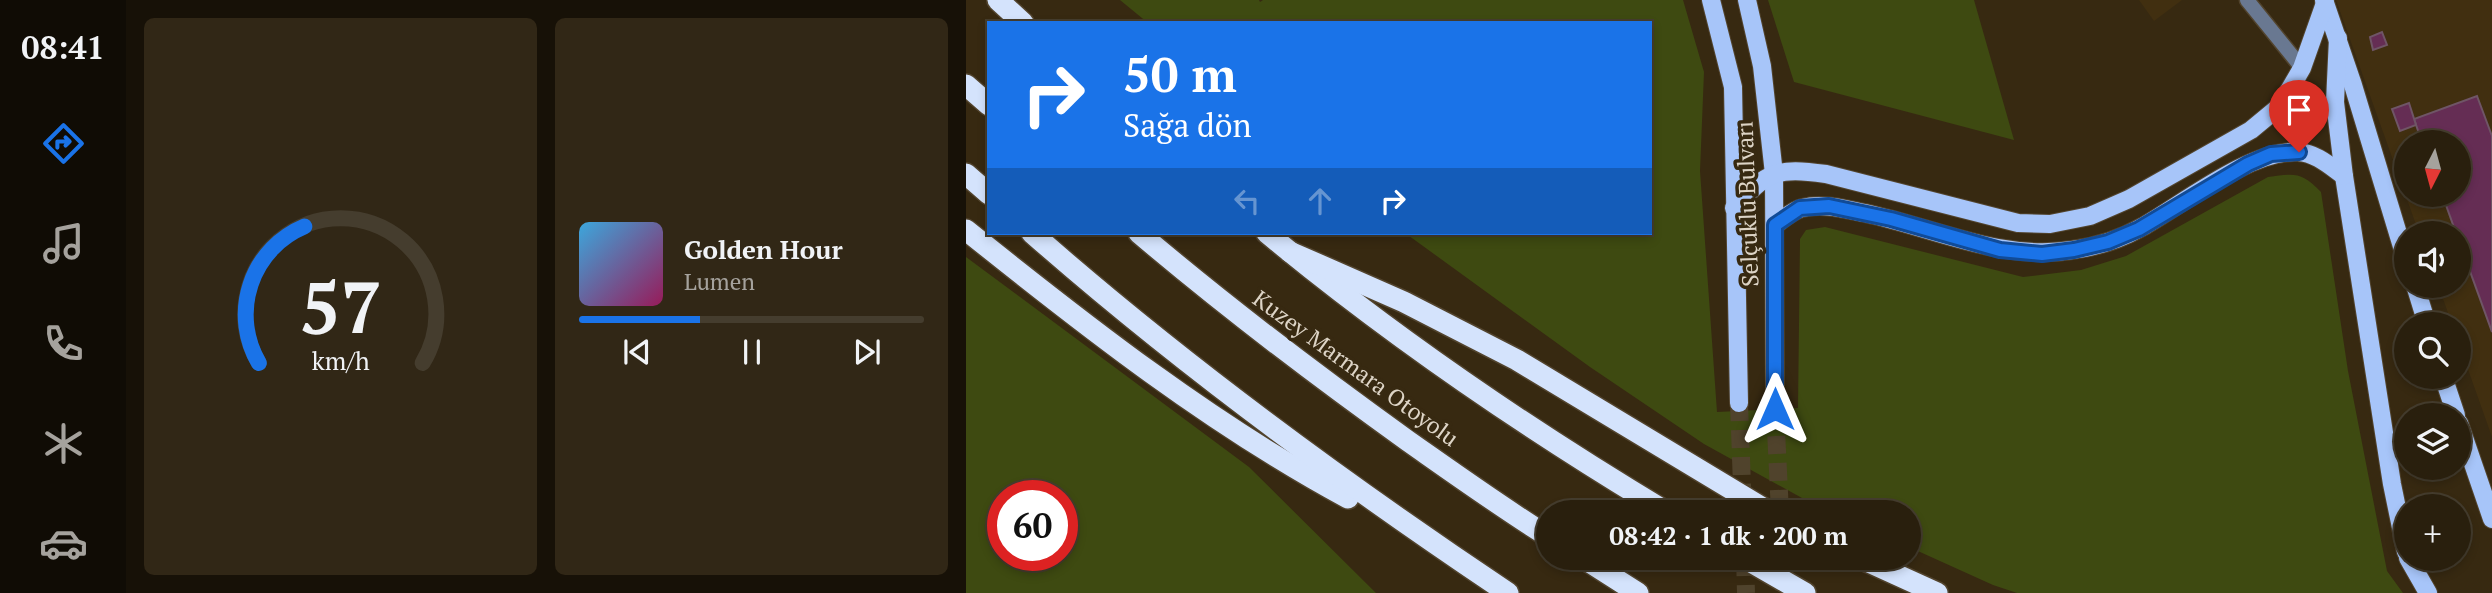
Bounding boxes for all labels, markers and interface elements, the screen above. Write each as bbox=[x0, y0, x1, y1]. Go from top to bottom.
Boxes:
text: 08:41 bbox=[21, 26, 105, 68]
text: 50 m bbox=[1123, 41, 1237, 106]
icon: right bbox=[1008, 49, 1099, 140]
pin bbox=[2269, 80, 2329, 152]
icon: arrive bbox=[2280, 91, 2318, 129]
text: Sağa dön bbox=[1123, 104, 1252, 146]
icon: directions bbox=[39, 119, 88, 168]
street label: Selçuklu Bulvarı bbox=[1729, 121, 1765, 287]
north arrow bbox=[2394, 130, 2471, 206]
map controls bbox=[2394, 130, 2471, 571]
icon: left bbox=[1228, 182, 1266, 220]
icon: ahead bbox=[1301, 182, 1339, 220]
icon: right bbox=[1374, 182, 1412, 220]
icon: music bbox=[39, 219, 88, 268]
button: sound bbox=[2394, 221, 2471, 298]
text: Golden Hour bbox=[684, 232, 843, 266]
text: 57 bbox=[299, 257, 382, 354]
text: Lumen bbox=[684, 266, 755, 297]
street label: Kuzey Marmara Otoyolu bbox=[1247, 283, 1465, 453]
button: search bbox=[2394, 312, 2471, 389]
icon: phone bbox=[39, 319, 88, 368]
icon: previous bbox=[618, 333, 656, 371]
icon: pause bbox=[733, 333, 771, 371]
icon: next bbox=[848, 333, 886, 371]
text: km/h bbox=[312, 343, 370, 376]
position arrow bbox=[1738, 372, 1812, 446]
button: layers bbox=[2394, 403, 2471, 480]
icon: climate bbox=[39, 419, 88, 468]
speed limit sign: 60 bbox=[987, 480, 1078, 571]
button: + bbox=[2394, 494, 2471, 571]
text: 08:42 · 1 dk · 200 m bbox=[1609, 518, 1848, 552]
icon: car bbox=[39, 519, 88, 568]

